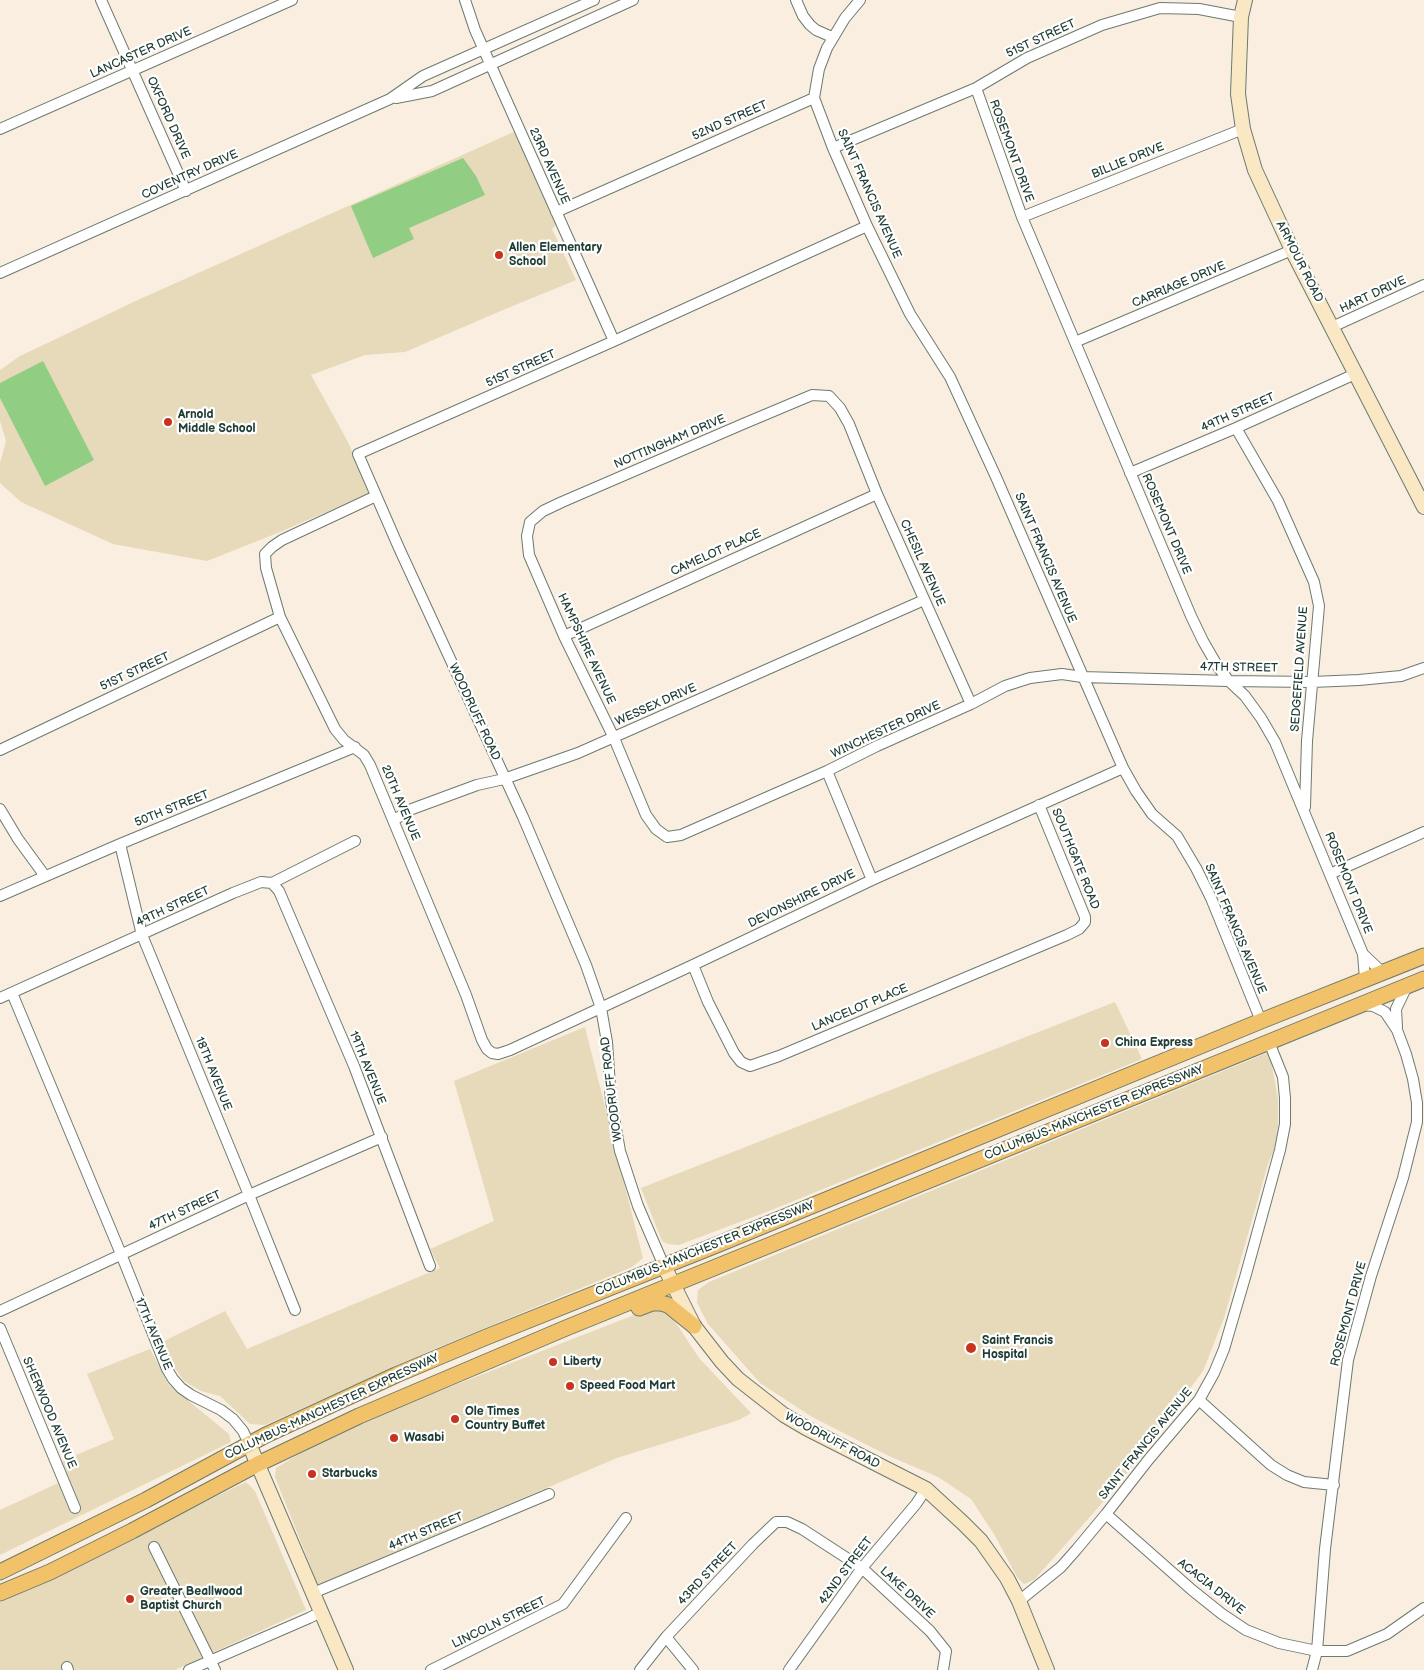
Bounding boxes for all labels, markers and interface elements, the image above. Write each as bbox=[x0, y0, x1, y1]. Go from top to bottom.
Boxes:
street label: 51ST STREET bbox=[1004, 17, 1078, 61]
street label: LANCASTER DRIVE bbox=[88, 24, 194, 82]
street label: OXFORD DRIVE bbox=[143, 75, 193, 161]
street label: 52ND STREET bbox=[690, 98, 770, 144]
street label: ROSEMONT DRIVE bbox=[986, 98, 1036, 204]
street label: 23RD AVENUE bbox=[526, 126, 572, 206]
street label: SAINT FRANCIS AVENUE bbox=[834, 127, 904, 261]
street label: BILLIE DRIVE bbox=[1090, 140, 1166, 182]
street label: COVENTRY DRIVE bbox=[140, 147, 240, 203]
street label: ARMOUR ROAD bbox=[1272, 219, 1326, 305]
place label: Allen Elementary School bbox=[509, 241, 602, 269]
marker: Allen Elementary School bbox=[493, 249, 505, 261]
street label: CARRIAGE DRIVE bbox=[1130, 259, 1228, 311]
street label: HART DRIVE bbox=[1338, 273, 1408, 317]
street label: 51ST STREET bbox=[484, 347, 558, 391]
street label: 49TH STREET bbox=[1199, 390, 1277, 436]
place label: Arnold Middle School bbox=[178, 408, 256, 436]
street label: NOTTINGHAM DRIVE bbox=[612, 412, 728, 472]
marker: Arnold Middle School bbox=[162, 416, 174, 428]
street label: ROSEMONT DRIVE bbox=[1138, 471, 1194, 577]
street label: SAINT FRANCIS AVENUE bbox=[1011, 491, 1079, 625]
street label: CHESIL AVENUE bbox=[896, 517, 948, 609]
street label: CAMELOT PLACE bbox=[669, 527, 763, 579]
street label: HAMPSHIRE AVENUE bbox=[554, 591, 618, 707]
street label: SEDGEFIELD AVENUE bbox=[1288, 606, 1312, 732]
street label: 51ST STREET bbox=[98, 650, 172, 694]
street label: 47TH STREET bbox=[1200, 660, 1278, 676]
street label: WOODRUFF ROAD bbox=[445, 661, 503, 763]
street label: WESSEX DRIVE bbox=[613, 681, 699, 729]
street label: WINCHESTER DRIVE bbox=[829, 698, 943, 762]
street label: 20TH AVENUE bbox=[378, 763, 422, 843]
street label: 50TH STREET bbox=[133, 788, 211, 830]
street label: SOUTHGATE ROAD bbox=[1048, 806, 1102, 912]
street label: ROSEMONT DRIVE bbox=[1321, 830, 1375, 936]
street label: SAINT FRANCIS AVENUE bbox=[1201, 862, 1269, 996]
street label: DEVONSHIRE DRIVE bbox=[746, 867, 858, 931]
street label: 49TH STREET bbox=[134, 884, 212, 930]
street label: LANCELOT PLACE bbox=[810, 981, 910, 1035]
street label: 19TH AVENUE bbox=[346, 1029, 388, 1107]
street label: 18TH AVENUE bbox=[192, 1035, 234, 1113]
street label: WOODRUFF ROAD bbox=[598, 1036, 626, 1142]
place label: China Express bbox=[1115, 1036, 1193, 1050]
marker: China Express bbox=[1099, 1037, 1111, 1049]
street label: COLUMBUS-MANCHESTER EXPRESSWAY bbox=[983, 1062, 1205, 1164]
street label: 47TH STREET bbox=[146, 1188, 224, 1234]
street label: COLUMBUS-MANCHESTER EXPRESSWAY bbox=[594, 1198, 816, 1300]
street label: ROSEMONT DRIVE bbox=[1328, 1260, 1370, 1368]
street label: 17TH AVENUE bbox=[131, 1296, 175, 1372]
place label: Saint Francis Hospital bbox=[982, 1334, 1053, 1362]
marker: Saint Francis Hospital bbox=[964, 1341, 978, 1355]
street label: COLUMBUS-MANCHESTER EXPRESSWAY bbox=[223, 1351, 441, 1463]
street label: SHERWOOD AVENUE bbox=[19, 1355, 79, 1471]
place label: Liberty bbox=[563, 1355, 601, 1369]
marker: Liberty bbox=[547, 1356, 559, 1368]
place label: Speed Food Mart bbox=[580, 1379, 675, 1393]
marker: Speed Food Mart bbox=[564, 1380, 576, 1392]
street label: SAINT FRANCIS AVENUE bbox=[1096, 1385, 1196, 1503]
place label: Ole Times Country Buffet bbox=[465, 1405, 545, 1433]
street label: WOODRUFF ROAD bbox=[782, 1410, 882, 1472]
marker: Ole Times Country Buffet bbox=[449, 1413, 461, 1425]
place label: Wasabi bbox=[404, 1431, 444, 1445]
marker: Wasabi bbox=[388, 1432, 400, 1444]
place label: Starbucks bbox=[322, 1467, 377, 1481]
marker: Starbucks bbox=[306, 1468, 318, 1480]
street label: 44TH STREET bbox=[387, 1510, 465, 1554]
street label: 42ND STREET bbox=[816, 1534, 876, 1608]
street label: 43RD STREET bbox=[675, 1539, 741, 1609]
street label: ACACIA DRIVE bbox=[1174, 1556, 1248, 1618]
street label: LAKE DRIVE bbox=[877, 1564, 937, 1622]
place label: Greater Beallwood Baptist Church bbox=[140, 1585, 243, 1613]
marker: Greater Beallwood Baptist Church bbox=[124, 1593, 136, 1605]
street label: LINCOLN STREET bbox=[450, 1594, 548, 1652]

